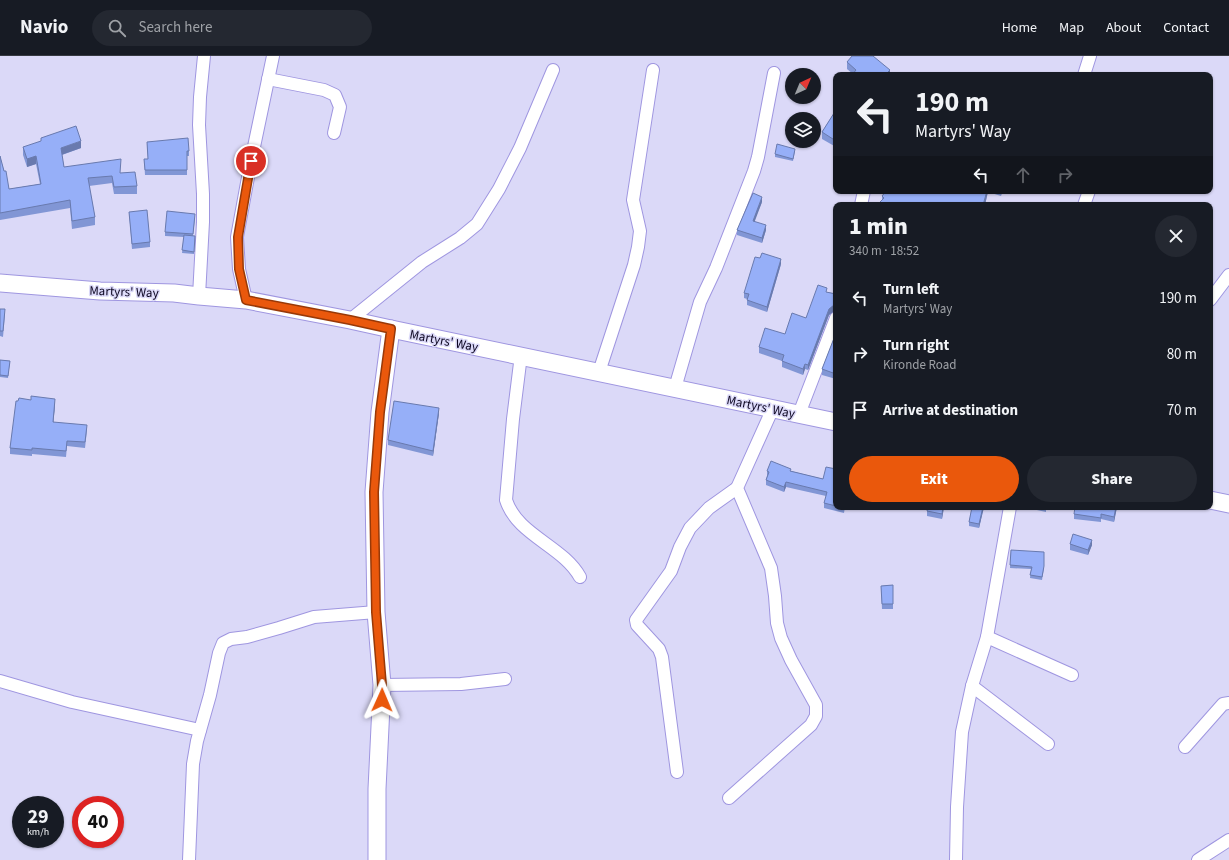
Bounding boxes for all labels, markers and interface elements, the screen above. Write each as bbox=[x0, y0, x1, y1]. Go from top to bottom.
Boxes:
search box bbox=[92, 10, 372, 46]
text: Navio bbox=[20, 14, 68, 41]
icon: search bbox=[106, 17, 128, 39]
text: Search here bbox=[138, 17, 212, 38]
text: Home bbox=[1002, 18, 1037, 38]
text: Map bbox=[1059, 18, 1084, 38]
text: About bbox=[1106, 18, 1141, 38]
text: Contact bbox=[1163, 18, 1209, 38]
north arrow bbox=[785, 68, 821, 104]
map controls bbox=[785, 68, 821, 148]
text: 190 m bbox=[915, 82, 989, 122]
icon: left bbox=[849, 88, 901, 140]
button: layers bbox=[785, 112, 821, 148]
text: Martyrs' Way bbox=[915, 119, 1011, 144]
pin bbox=[234, 144, 268, 178]
icon: arrive bbox=[240, 150, 262, 172]
icon: left bbox=[970, 164, 992, 186]
icon: ahead bbox=[1012, 164, 1034, 186]
icon: right bbox=[1054, 164, 1076, 186]
text: 1 min bbox=[849, 209, 908, 244]
button: close bbox=[1155, 215, 1197, 257]
text: 340 m · 18:52 bbox=[849, 242, 919, 260]
text: Turn left bbox=[883, 279, 939, 300]
street label: Martyrs' Way bbox=[89, 282, 159, 302]
icon: left bbox=[849, 287, 871, 309]
text: 190 m bbox=[1159, 288, 1197, 309]
text: Martyrs' Way bbox=[883, 300, 952, 318]
street label: Martyrs' Way bbox=[408, 326, 480, 356]
text: Turn right bbox=[883, 335, 949, 356]
icon: right bbox=[849, 343, 871, 365]
text: 80 m bbox=[1167, 344, 1197, 365]
text: Kironde Road bbox=[883, 356, 956, 374]
street label: Martyrs' Way bbox=[725, 391, 797, 423]
icon: arrive bbox=[849, 399, 871, 421]
text: Arrive at destination bbox=[883, 400, 1018, 421]
text: 70 m bbox=[1167, 400, 1197, 421]
button: Exit bbox=[849, 456, 1019, 502]
button: Share bbox=[1027, 456, 1197, 502]
position arrow bbox=[361, 679, 403, 721]
speed limit sign: 40 bbox=[72, 796, 124, 848]
text: 29 bbox=[27, 803, 49, 831]
text: km/h bbox=[27, 825, 49, 839]

